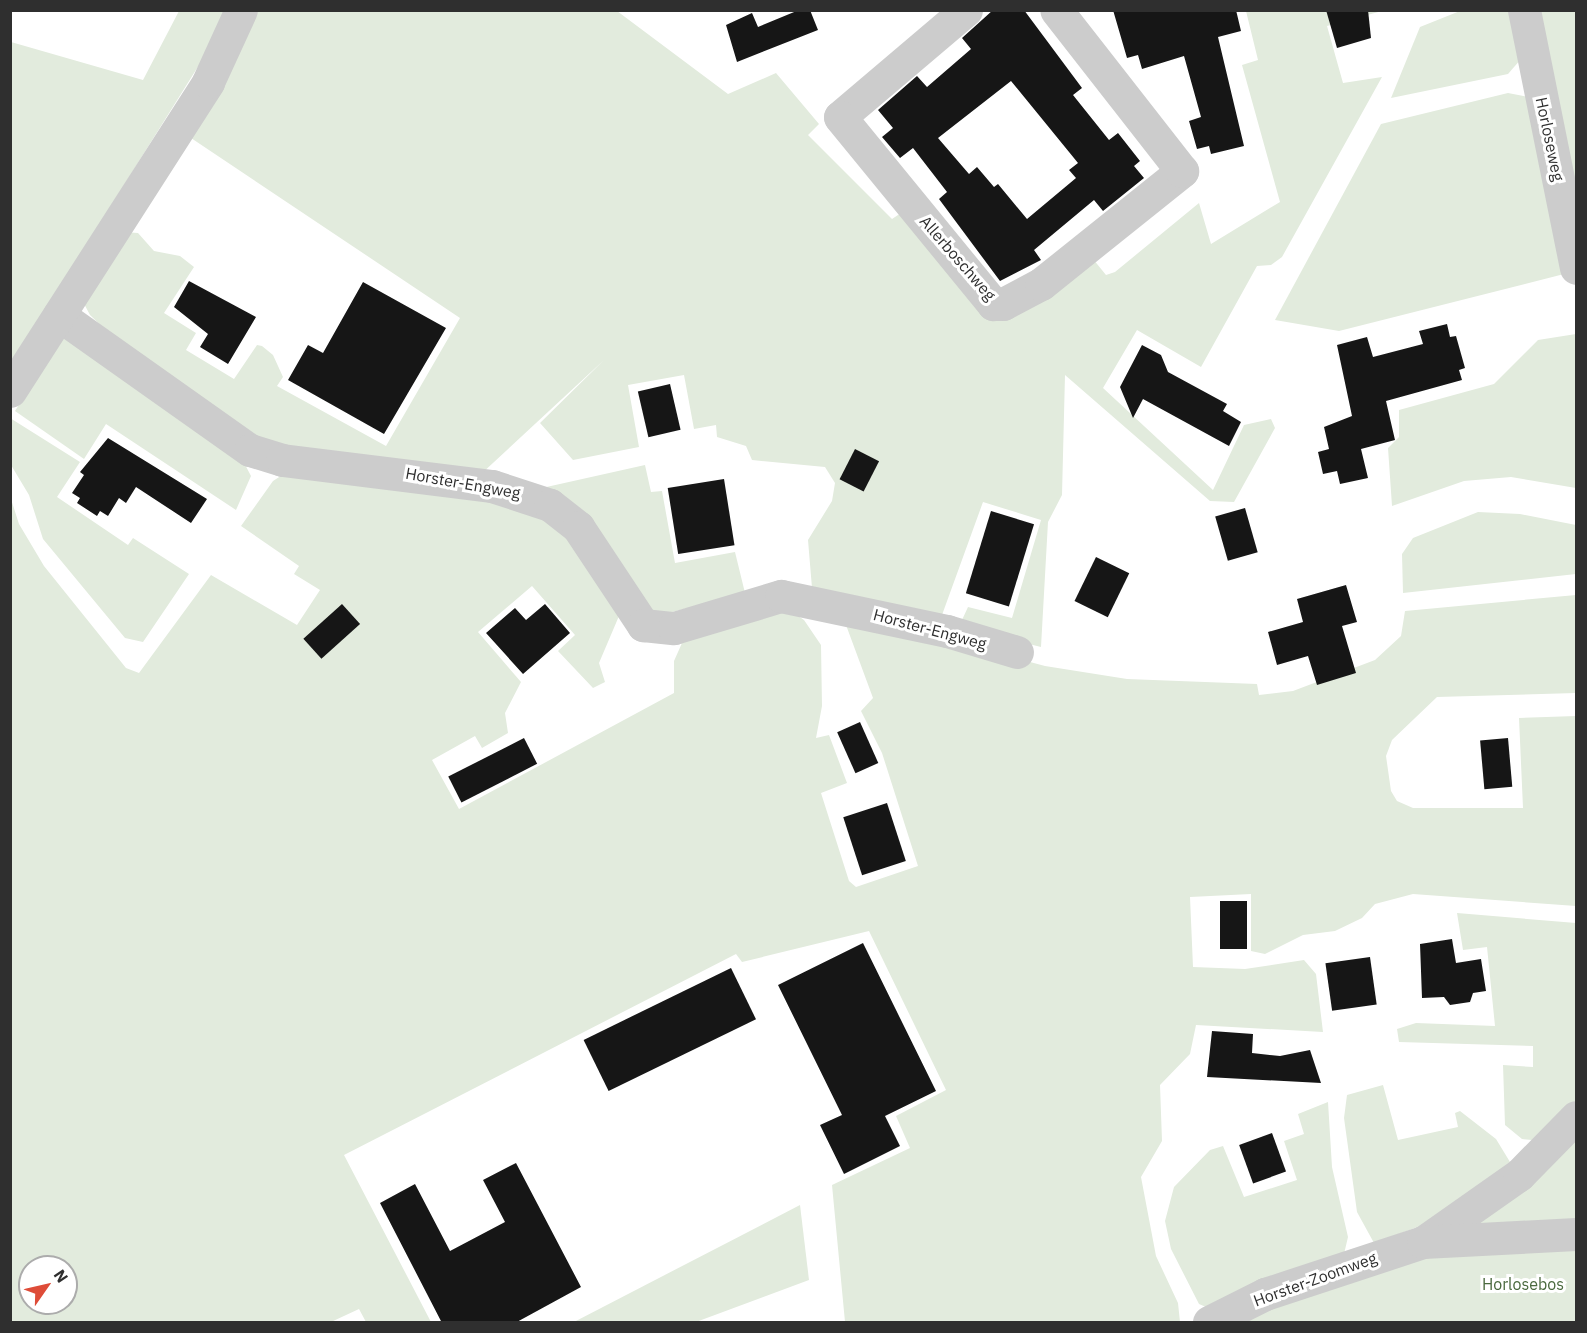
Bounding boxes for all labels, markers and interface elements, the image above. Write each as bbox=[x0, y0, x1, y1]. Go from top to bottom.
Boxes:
street label: Horloseweg bbox=[1532, 95, 1568, 183]
street label: Allerboschweg bbox=[916, 212, 1000, 304]
street label: Horster-Engweg bbox=[404, 463, 522, 503]
street label: Horster-Engweg bbox=[871, 605, 989, 653]
street label: Horster-Zoomweg bbox=[1251, 1248, 1379, 1310]
north arrow bbox=[18, 1255, 78, 1315]
text: N bbox=[50, 1266, 73, 1286]
park label: Horlosebos bbox=[1482, 1274, 1564, 1294]

